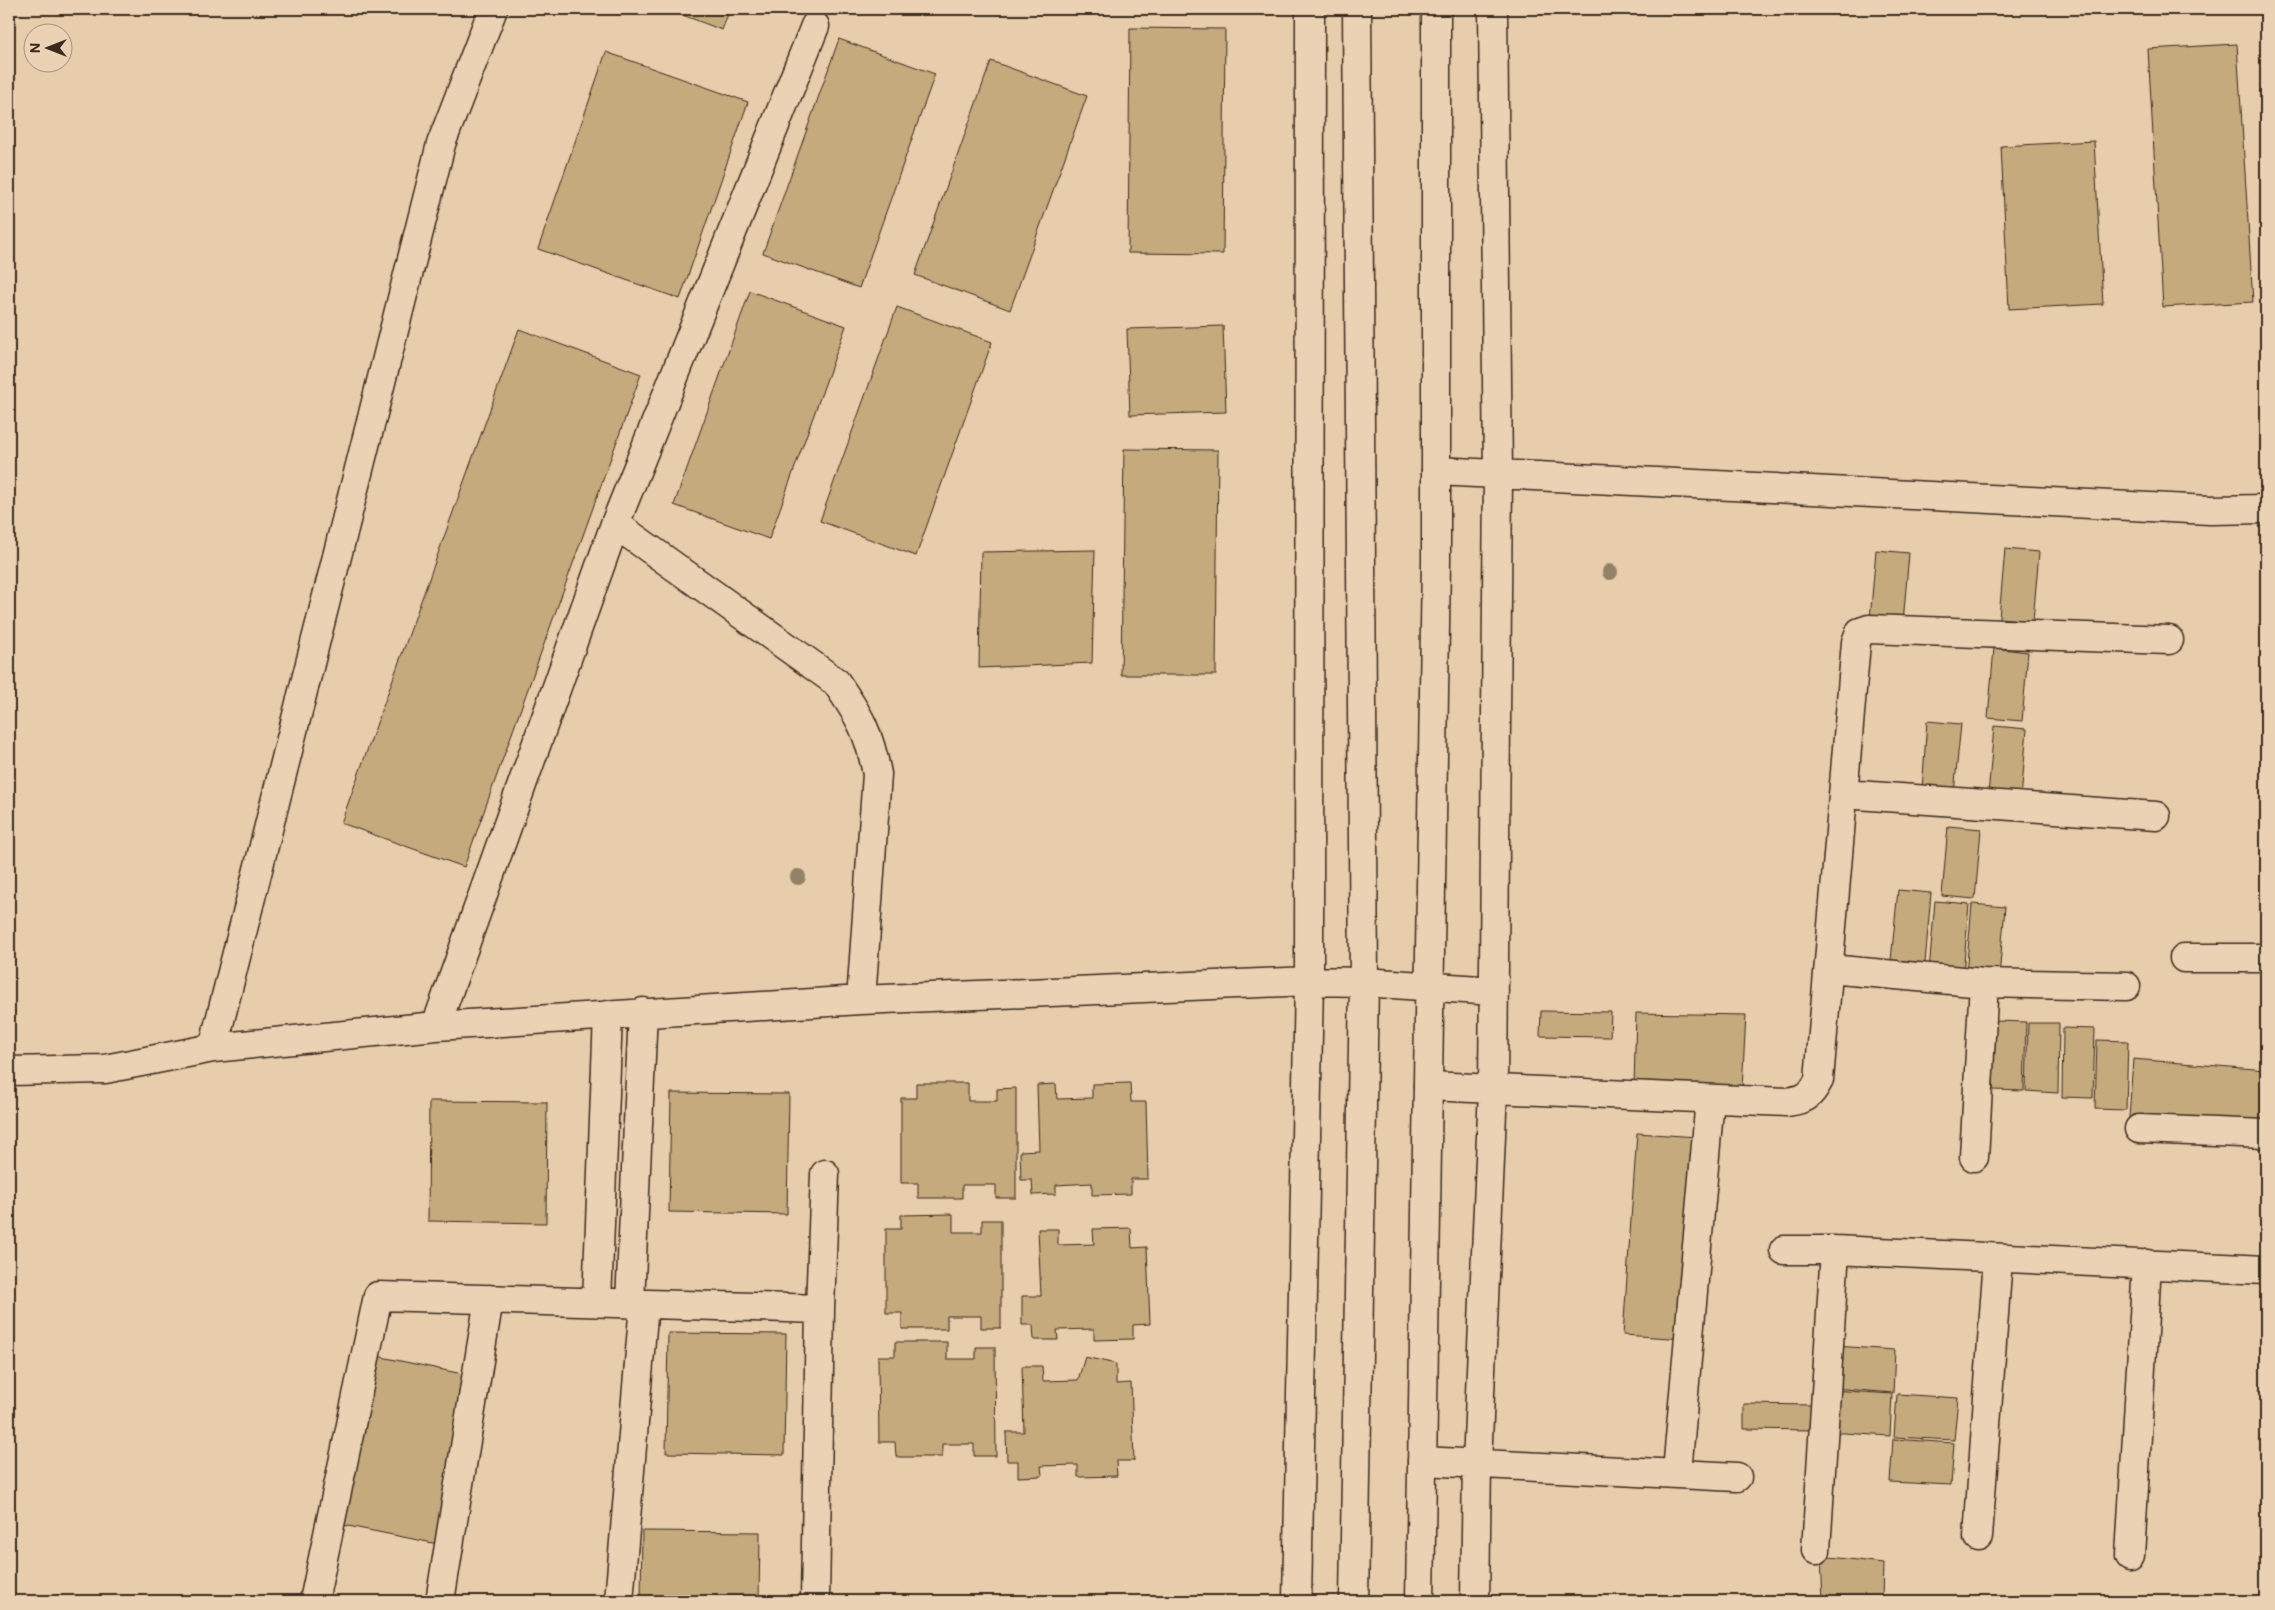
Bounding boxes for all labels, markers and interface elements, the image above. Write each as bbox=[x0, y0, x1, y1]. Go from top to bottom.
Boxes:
north arrow bbox=[22, 22, 72, 72]
text: N bbox=[25, 43, 44, 53]

